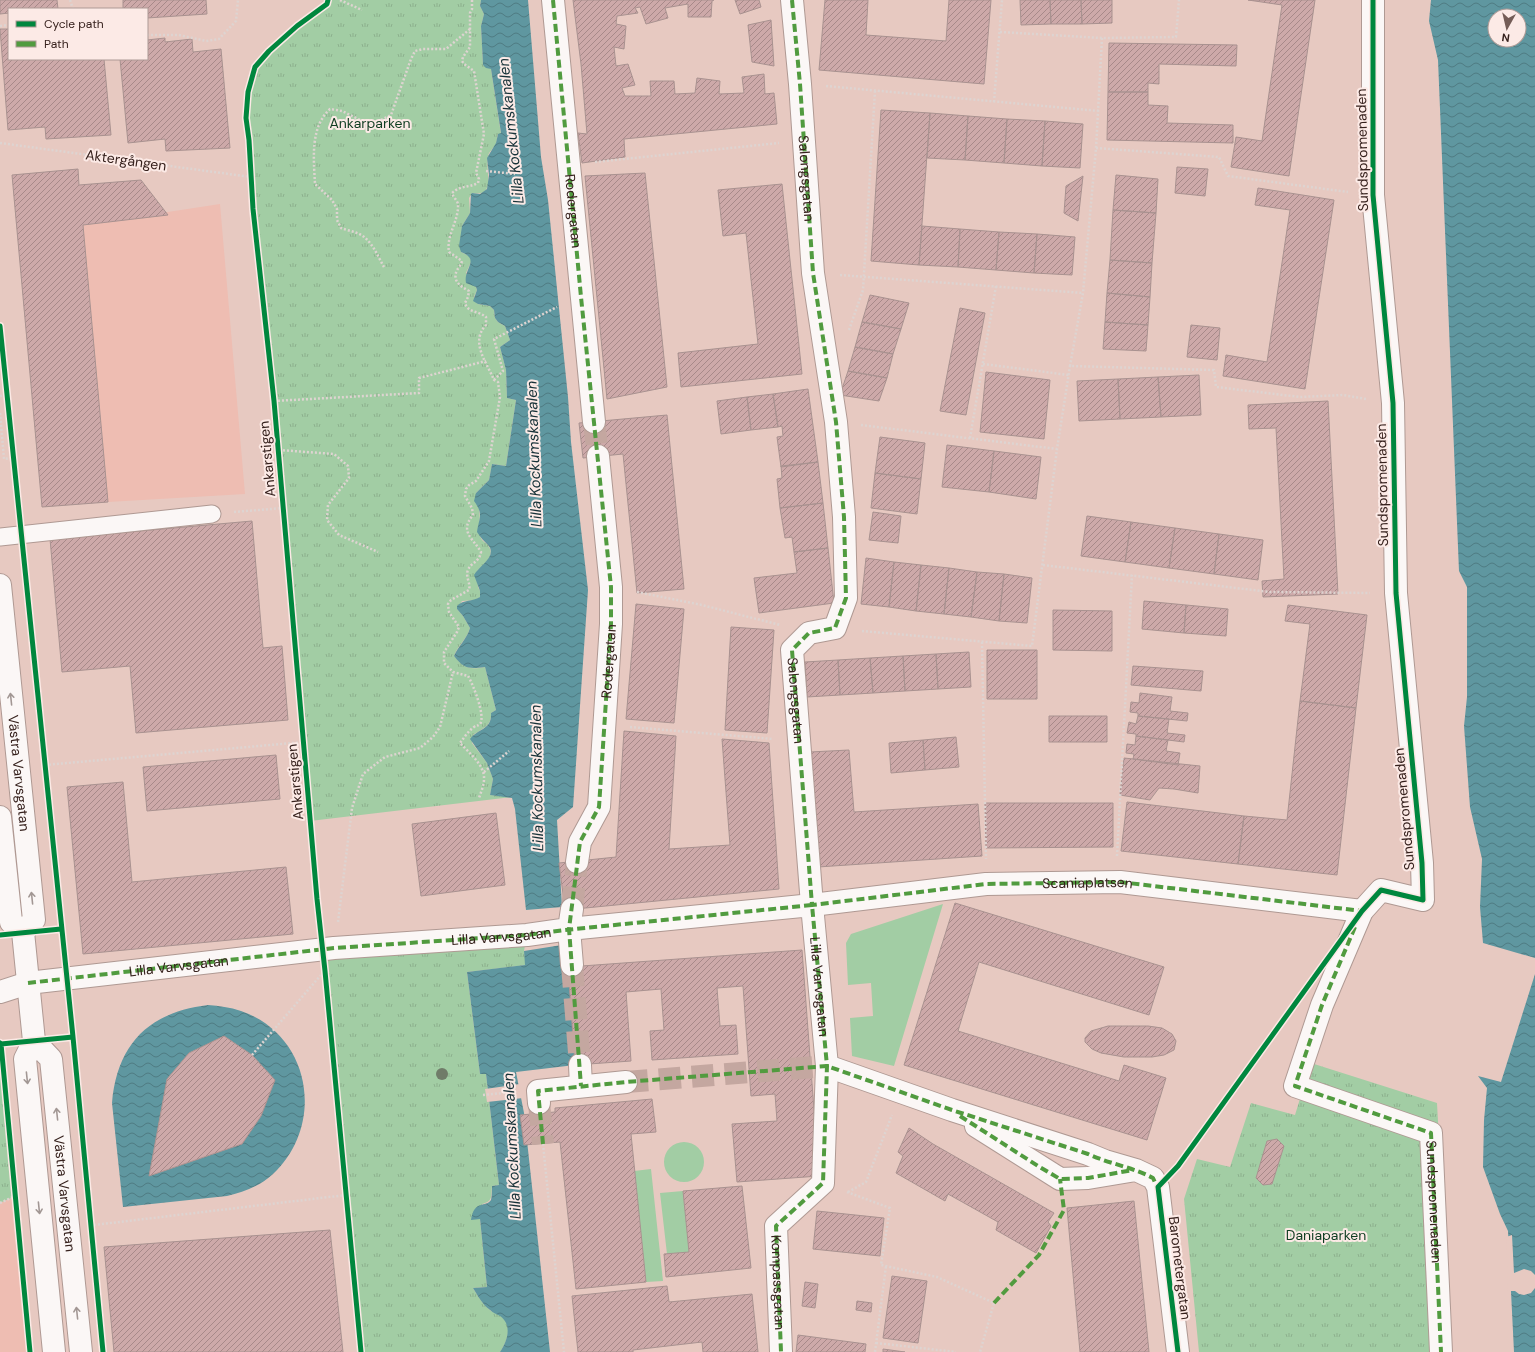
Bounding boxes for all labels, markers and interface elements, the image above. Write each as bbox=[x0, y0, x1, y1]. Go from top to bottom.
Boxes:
legend bbox=[8, 8, 148, 60]
north arrow bbox=[1487, 8, 1527, 48]
text: Cycle path bbox=[44, 16, 104, 32]
text: N bbox=[1501, 30, 1511, 45]
text: Path bbox=[44, 36, 69, 52]
water label: Lilla Kockumskanalen bbox=[493, 57, 529, 205]
street label: Sundspromenaden bbox=[1352, 88, 1372, 212]
park label: Ankarparken bbox=[329, 114, 411, 132]
street label: Salongsgatan bbox=[795, 135, 818, 222]
street label: Aktergången bbox=[84, 145, 168, 175]
street label: Rodergatan bbox=[561, 173, 586, 249]
water label: Lilla Kockumskanalen bbox=[521, 380, 547, 528]
street label: Ankarstigen bbox=[255, 420, 279, 498]
street label: Sundspromenaden bbox=[1372, 423, 1392, 547]
street label: Rodergatan bbox=[597, 624, 620, 699]
street label: Salongsgatan bbox=[784, 657, 808, 744]
one-way arrow bbox=[8, 693, 15, 706]
water label: Lilla Kockumskanalen bbox=[526, 704, 548, 851]
street label: Västra Varvsgatan bbox=[4, 714, 34, 832]
street label: Ankarstigen bbox=[283, 743, 307, 821]
street label: Sundspromenaden bbox=[1390, 747, 1418, 871]
street label: Scaniaplatsen bbox=[1042, 873, 1134, 892]
one-way arrow bbox=[28, 892, 35, 905]
street label: Lilla Varvsgatan bbox=[451, 923, 552, 949]
street label: Lilla Varvsgatan bbox=[806, 936, 833, 1037]
street label: Lilla Varvsgatan bbox=[128, 951, 229, 980]
one-way arrow bbox=[23, 1071, 30, 1084]
water label: Lilla Kockumskanalen bbox=[498, 1072, 526, 1220]
one-way arrow bbox=[53, 1108, 61, 1121]
street label: Västra Varvsgatan bbox=[50, 1134, 80, 1253]
street label: Sundspromenaden bbox=[1422, 1140, 1446, 1264]
one-way arrow bbox=[36, 1201, 43, 1214]
street label: Barometergatan bbox=[1165, 1215, 1195, 1321]
park label: Daniaparken bbox=[1286, 1226, 1366, 1244]
street label: Kompassgatan bbox=[767, 1234, 789, 1330]
one-way arrow bbox=[73, 1307, 81, 1320]

